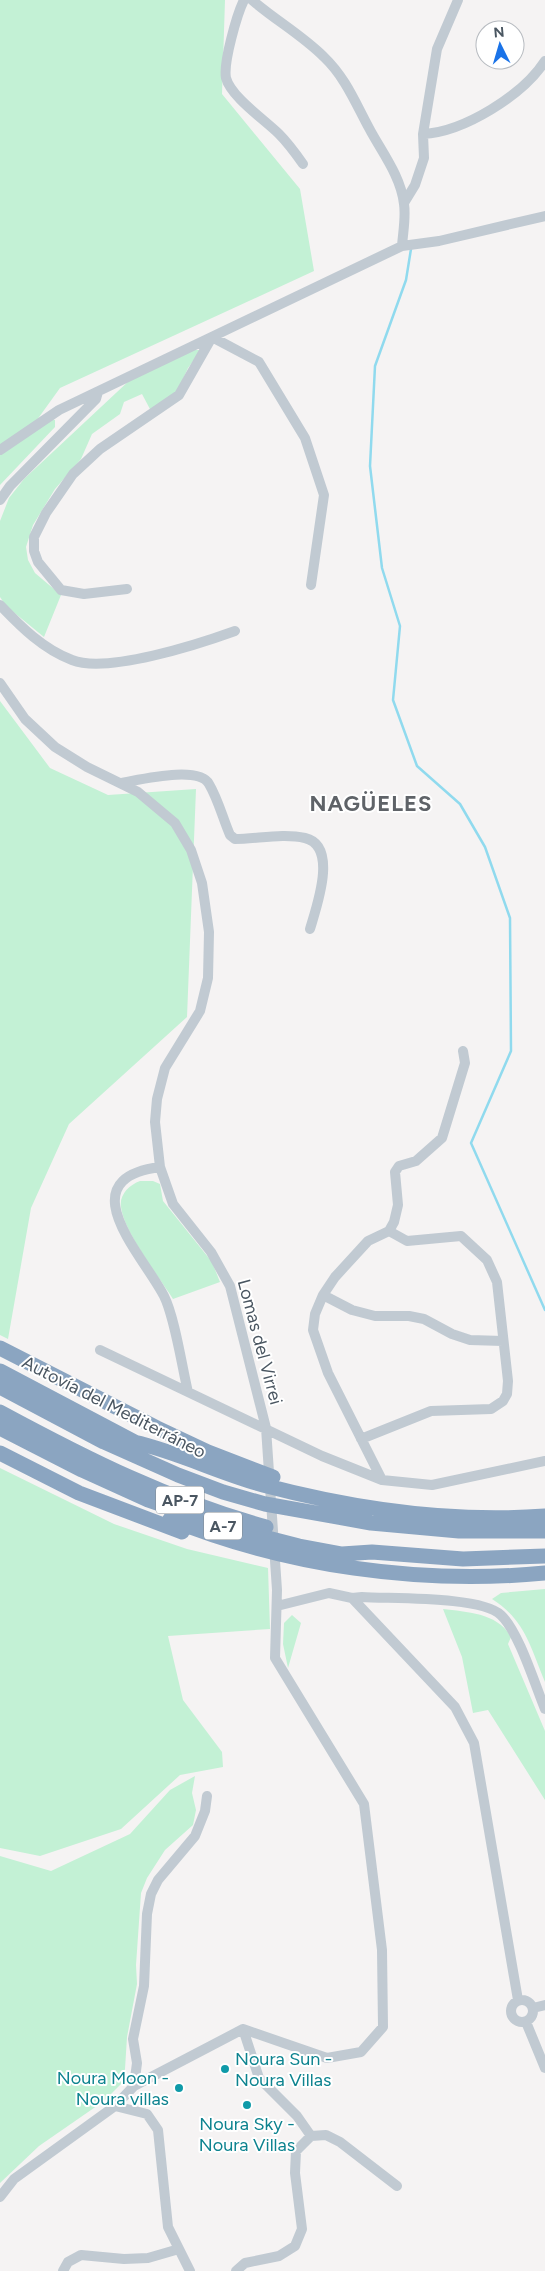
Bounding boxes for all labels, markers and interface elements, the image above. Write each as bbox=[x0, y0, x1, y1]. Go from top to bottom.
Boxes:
north arrow bbox=[475, 20, 525, 70]
text: N bbox=[493, 24, 505, 41]
district label: NAGÜELES bbox=[310, 790, 432, 817]
street label: Lomas del Virrei bbox=[233, 1277, 287, 1407]
street label: Autovía del Mediterráneo bbox=[18, 1351, 210, 1463]
road number: AP-7 bbox=[156, 1486, 204, 1514]
road number: A-7 bbox=[204, 1512, 242, 1540]
place label: Noura Sun - Noura Villas bbox=[235, 2048, 332, 2091]
marker: Noura Sun - Noura Villas bbox=[219, 2063, 231, 2075]
place label: Noura Moon - Noura villas bbox=[57, 2067, 169, 2110]
marker: Noura Moon - Noura villas bbox=[173, 2082, 185, 2094]
marker: Noura Sky - Noura Villas bbox=[241, 2099, 253, 2111]
place label: Noura Sky - Noura Villas bbox=[199, 2113, 295, 2156]

